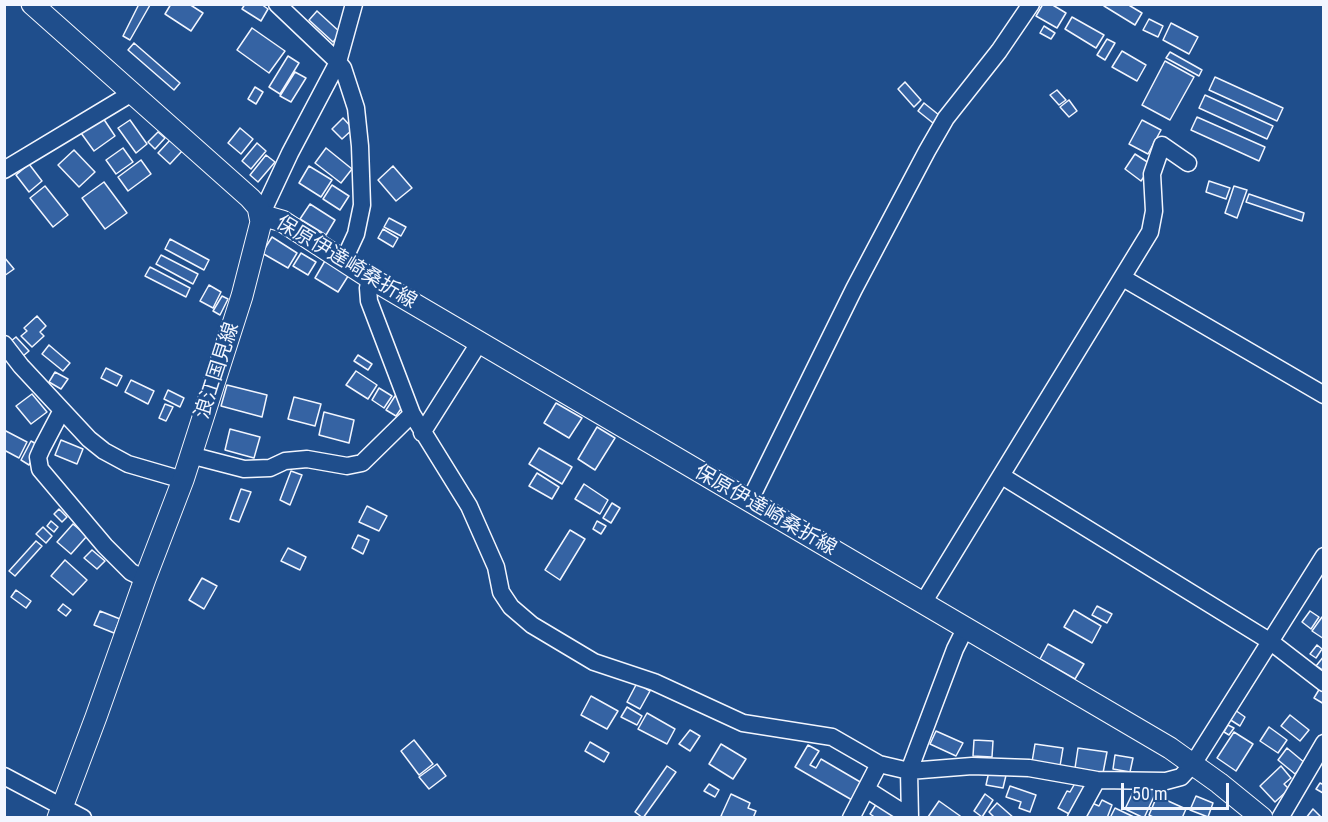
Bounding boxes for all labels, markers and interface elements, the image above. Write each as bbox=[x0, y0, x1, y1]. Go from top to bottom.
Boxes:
street label: 保原伊達崎桑折線 bbox=[271, 212, 421, 314]
street label: 浪江国見線 bbox=[191, 320, 245, 422]
street label: 保原伊達崎桑折線 bbox=[690, 461, 840, 561]
scale bar bbox=[1124, 771, 1232, 809]
text: 50 m bbox=[1132, 783, 1167, 804]

